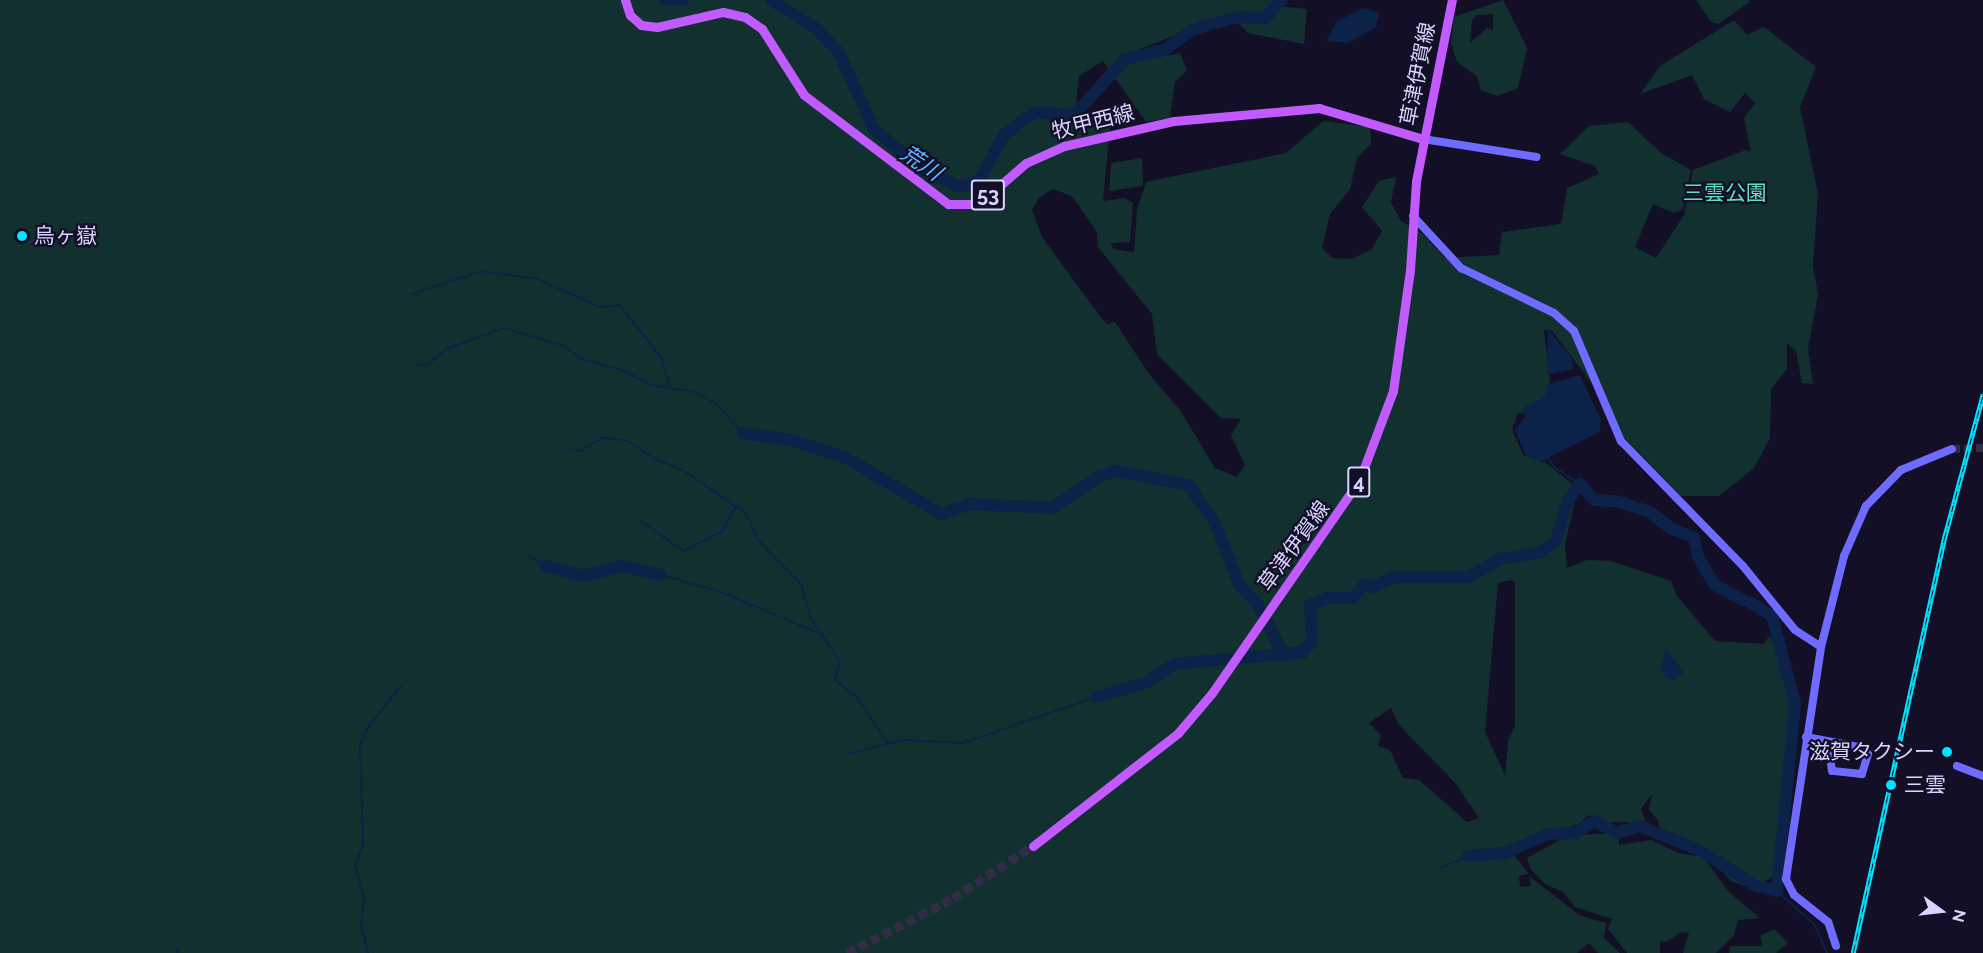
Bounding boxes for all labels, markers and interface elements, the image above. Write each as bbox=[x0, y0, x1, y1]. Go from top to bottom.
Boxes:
street label: 草津伊賀線 bbox=[1396, 20, 1440, 128]
street label: 牧甲西線 bbox=[1049, 100, 1137, 144]
water label: 荒川 bbox=[895, 140, 947, 186]
road number: 53 bbox=[970, 178, 1006, 212]
park label: 三雲公園 bbox=[1683, 180, 1767, 206]
place label: 烏ヶ嶽 bbox=[34, 223, 97, 249]
marker: 烏ヶ嶽 bbox=[15, 229, 29, 243]
road number: 4 bbox=[1347, 465, 1371, 499]
street label: 草津伊賀線 bbox=[1253, 496, 1335, 596]
place label: 滋賀タクシー bbox=[1809, 739, 1935, 765]
marker: 滋賀タクシー bbox=[1940, 745, 1954, 759]
place label: 三雲 bbox=[1904, 772, 1946, 798]
marker: 三雲 bbox=[1882, 776, 1900, 794]
north arrow bbox=[1911, 881, 1971, 941]
text: N bbox=[1948, 907, 1970, 924]

